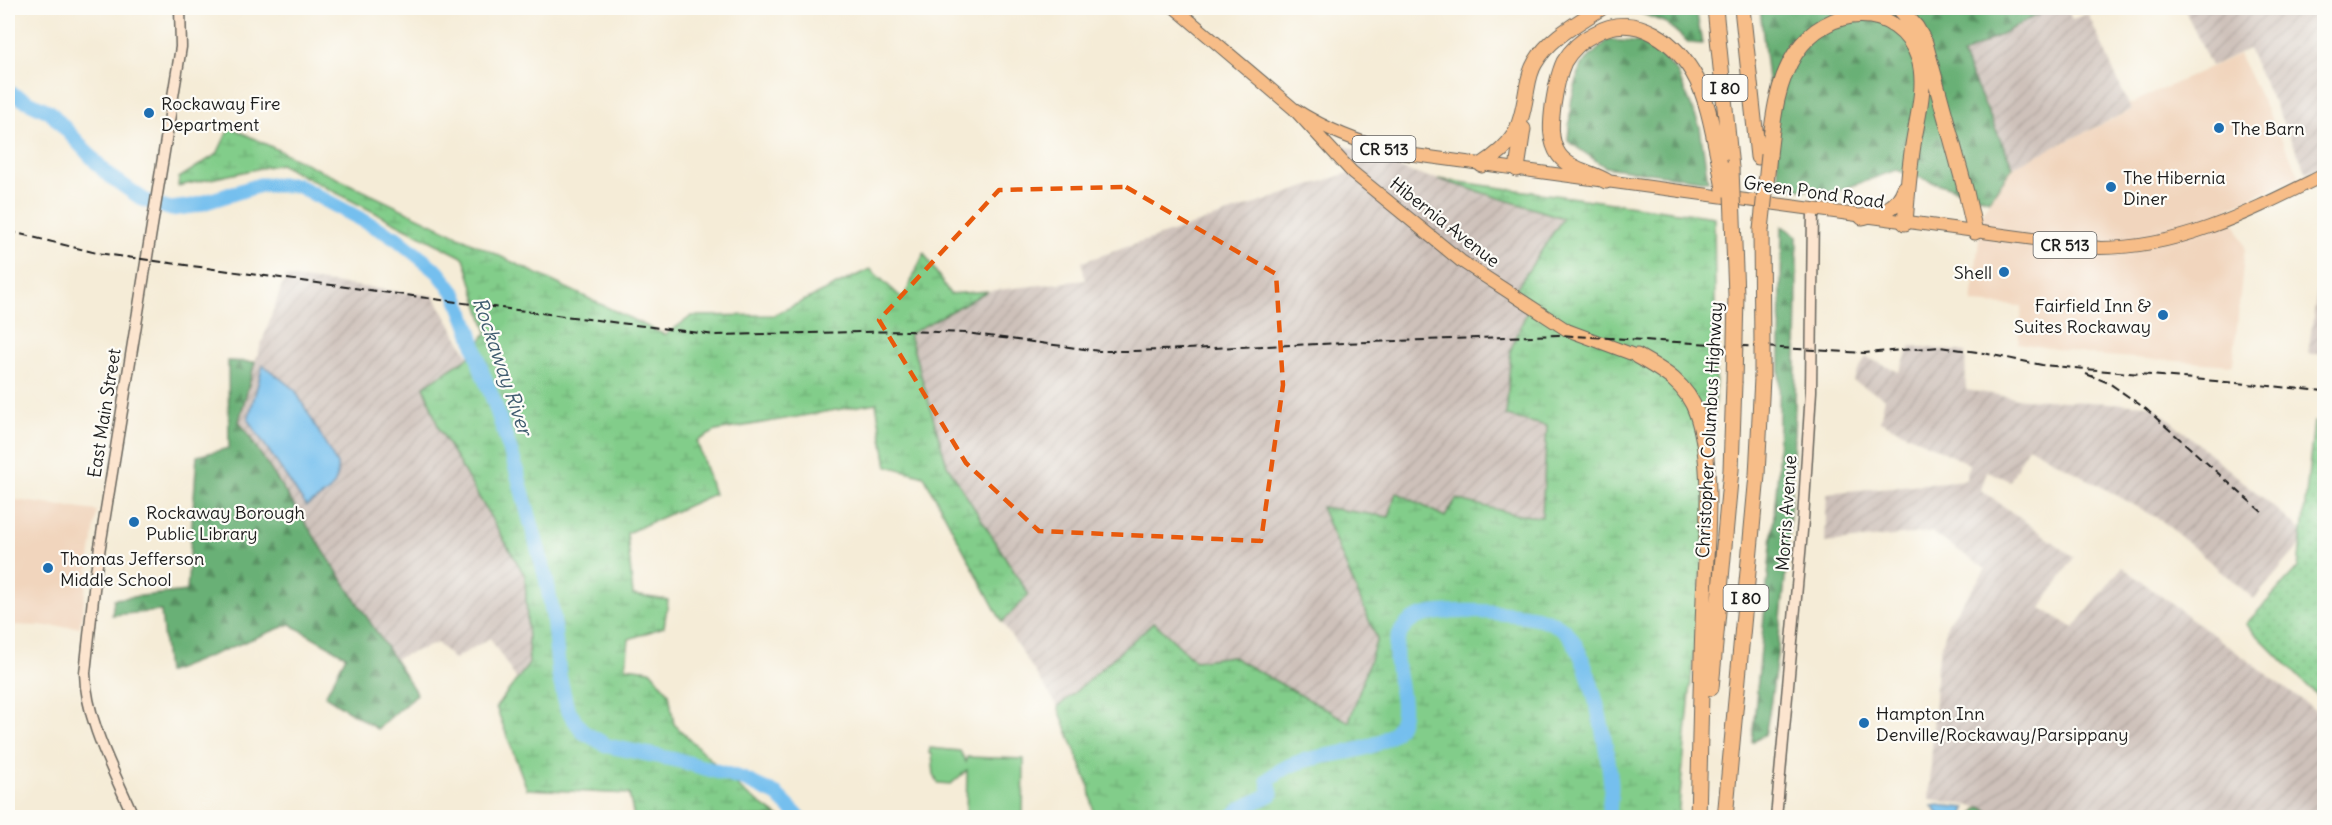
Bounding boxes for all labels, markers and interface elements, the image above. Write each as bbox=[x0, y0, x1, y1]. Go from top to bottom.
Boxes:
road number: I 80 bbox=[1702, 75, 1748, 101]
place label: Rockaway Fire Department bbox=[161, 92, 280, 136]
marker: Rockaway Fire Department bbox=[142, 106, 156, 120]
place label: The Barn bbox=[2231, 117, 2305, 140]
marker: The Barn bbox=[2212, 121, 2226, 135]
road number: CR 513 bbox=[1352, 136, 1416, 162]
place label: The Hibernia Diner bbox=[2123, 166, 2225, 210]
street label: Green Pond Road bbox=[1742, 171, 1886, 213]
street label: Hibernia Avenue bbox=[1385, 172, 1505, 272]
marker: The Hibernia Diner bbox=[2104, 180, 2118, 194]
road number: CR 513 bbox=[2034, 232, 2096, 258]
place label: Shell bbox=[1954, 261, 1992, 284]
marker: Shell bbox=[1997, 265, 2011, 279]
water label: Rockaway River bbox=[468, 294, 539, 441]
place label: Fairfield Inn & Suites Rockaway bbox=[2014, 294, 2151, 338]
street label: Christopher Columbus Highway bbox=[1691, 301, 1727, 559]
marker: Fairfield Inn & Suites Rockaway bbox=[2156, 308, 2170, 322]
street label: East Main Street bbox=[82, 347, 126, 479]
street label: Morris Avenue bbox=[1770, 454, 1802, 572]
place label: Rockaway Borough Public Library bbox=[146, 501, 305, 545]
marker: Rockaway Borough Public Library bbox=[127, 515, 141, 529]
place label: Thomas Jefferson Middle School bbox=[60, 547, 204, 591]
marker: Thomas Jefferson Middle School bbox=[41, 561, 55, 575]
road number: I 80 bbox=[1724, 585, 1768, 611]
place label: Hampton Inn Denville/Rockaway/Parsippany bbox=[1876, 702, 2128, 746]
marker: Hampton Inn Denville/Rockaway/Parsippany bbox=[1857, 716, 1871, 730]

